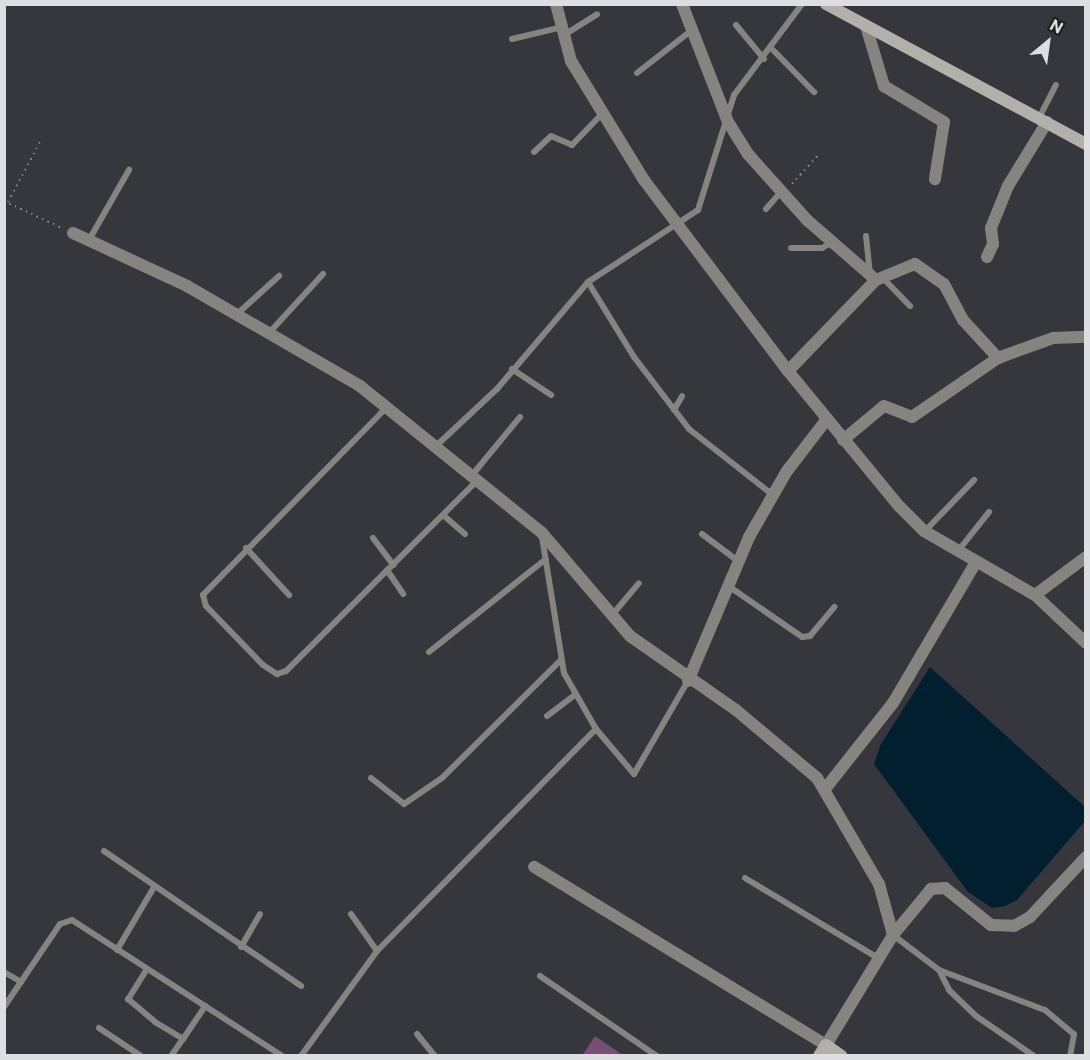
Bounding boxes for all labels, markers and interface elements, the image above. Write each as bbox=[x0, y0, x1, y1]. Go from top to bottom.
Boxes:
north arrow bbox=[1018, 12, 1078, 72]
text: N bbox=[1047, 15, 1067, 37]

